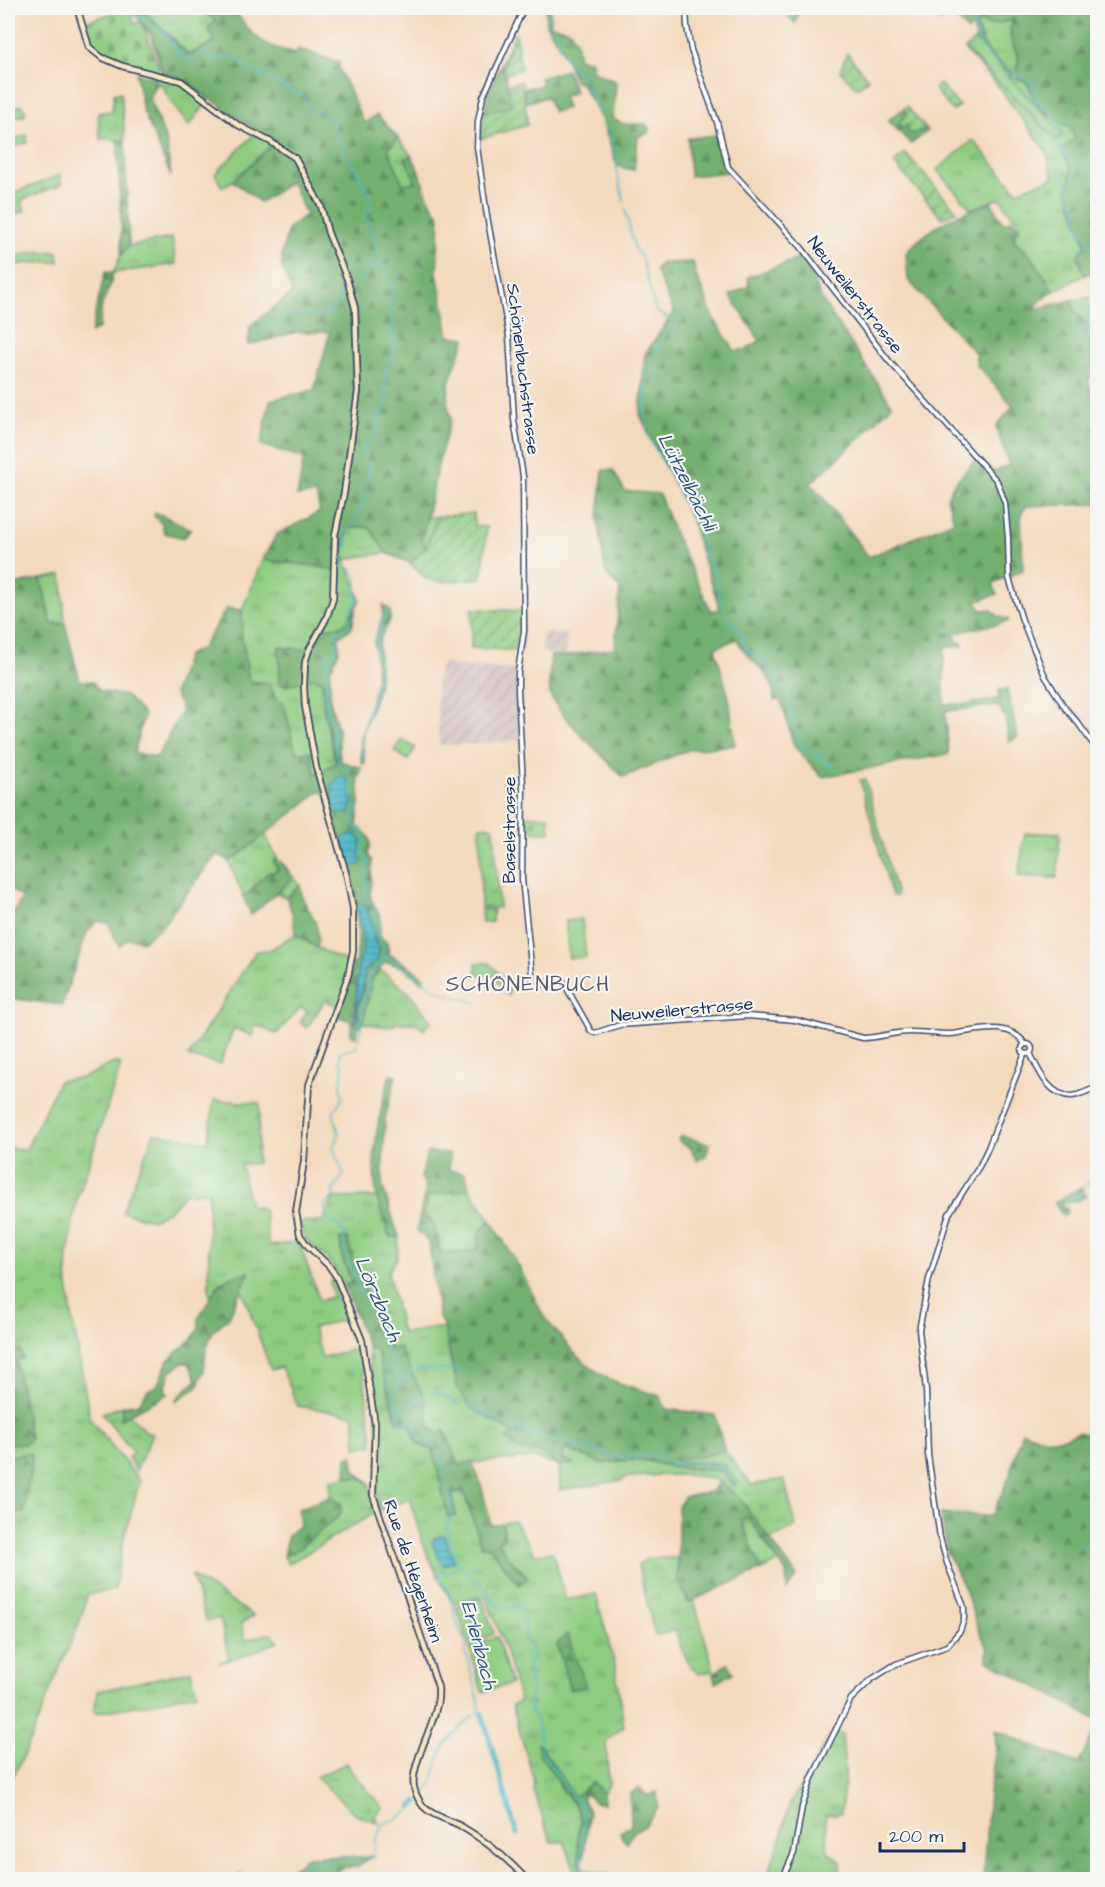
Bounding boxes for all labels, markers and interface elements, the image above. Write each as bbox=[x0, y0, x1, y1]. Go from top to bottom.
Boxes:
street label: Neuweilerstrasse bbox=[801, 231, 909, 359]
street label: Schönenbuchstrasse bbox=[500, 282, 546, 456]
water label: Lützelbächli bbox=[650, 428, 725, 538]
street label: Baselstrasse bbox=[497, 776, 522, 883]
district label: SCHÖNENBUCH bbox=[446, 970, 610, 999]
street label: Neuweilerstrasse bbox=[610, 991, 755, 1029]
water label: Lörzbach bbox=[348, 1252, 409, 1347]
street label: Rue de Hégenheim bbox=[376, 1496, 449, 1646]
water label: Erlenbach bbox=[454, 1598, 505, 1694]
scale bar bbox=[880, 1815, 964, 1853]
text: 200 m bbox=[889, 1824, 943, 1849]

